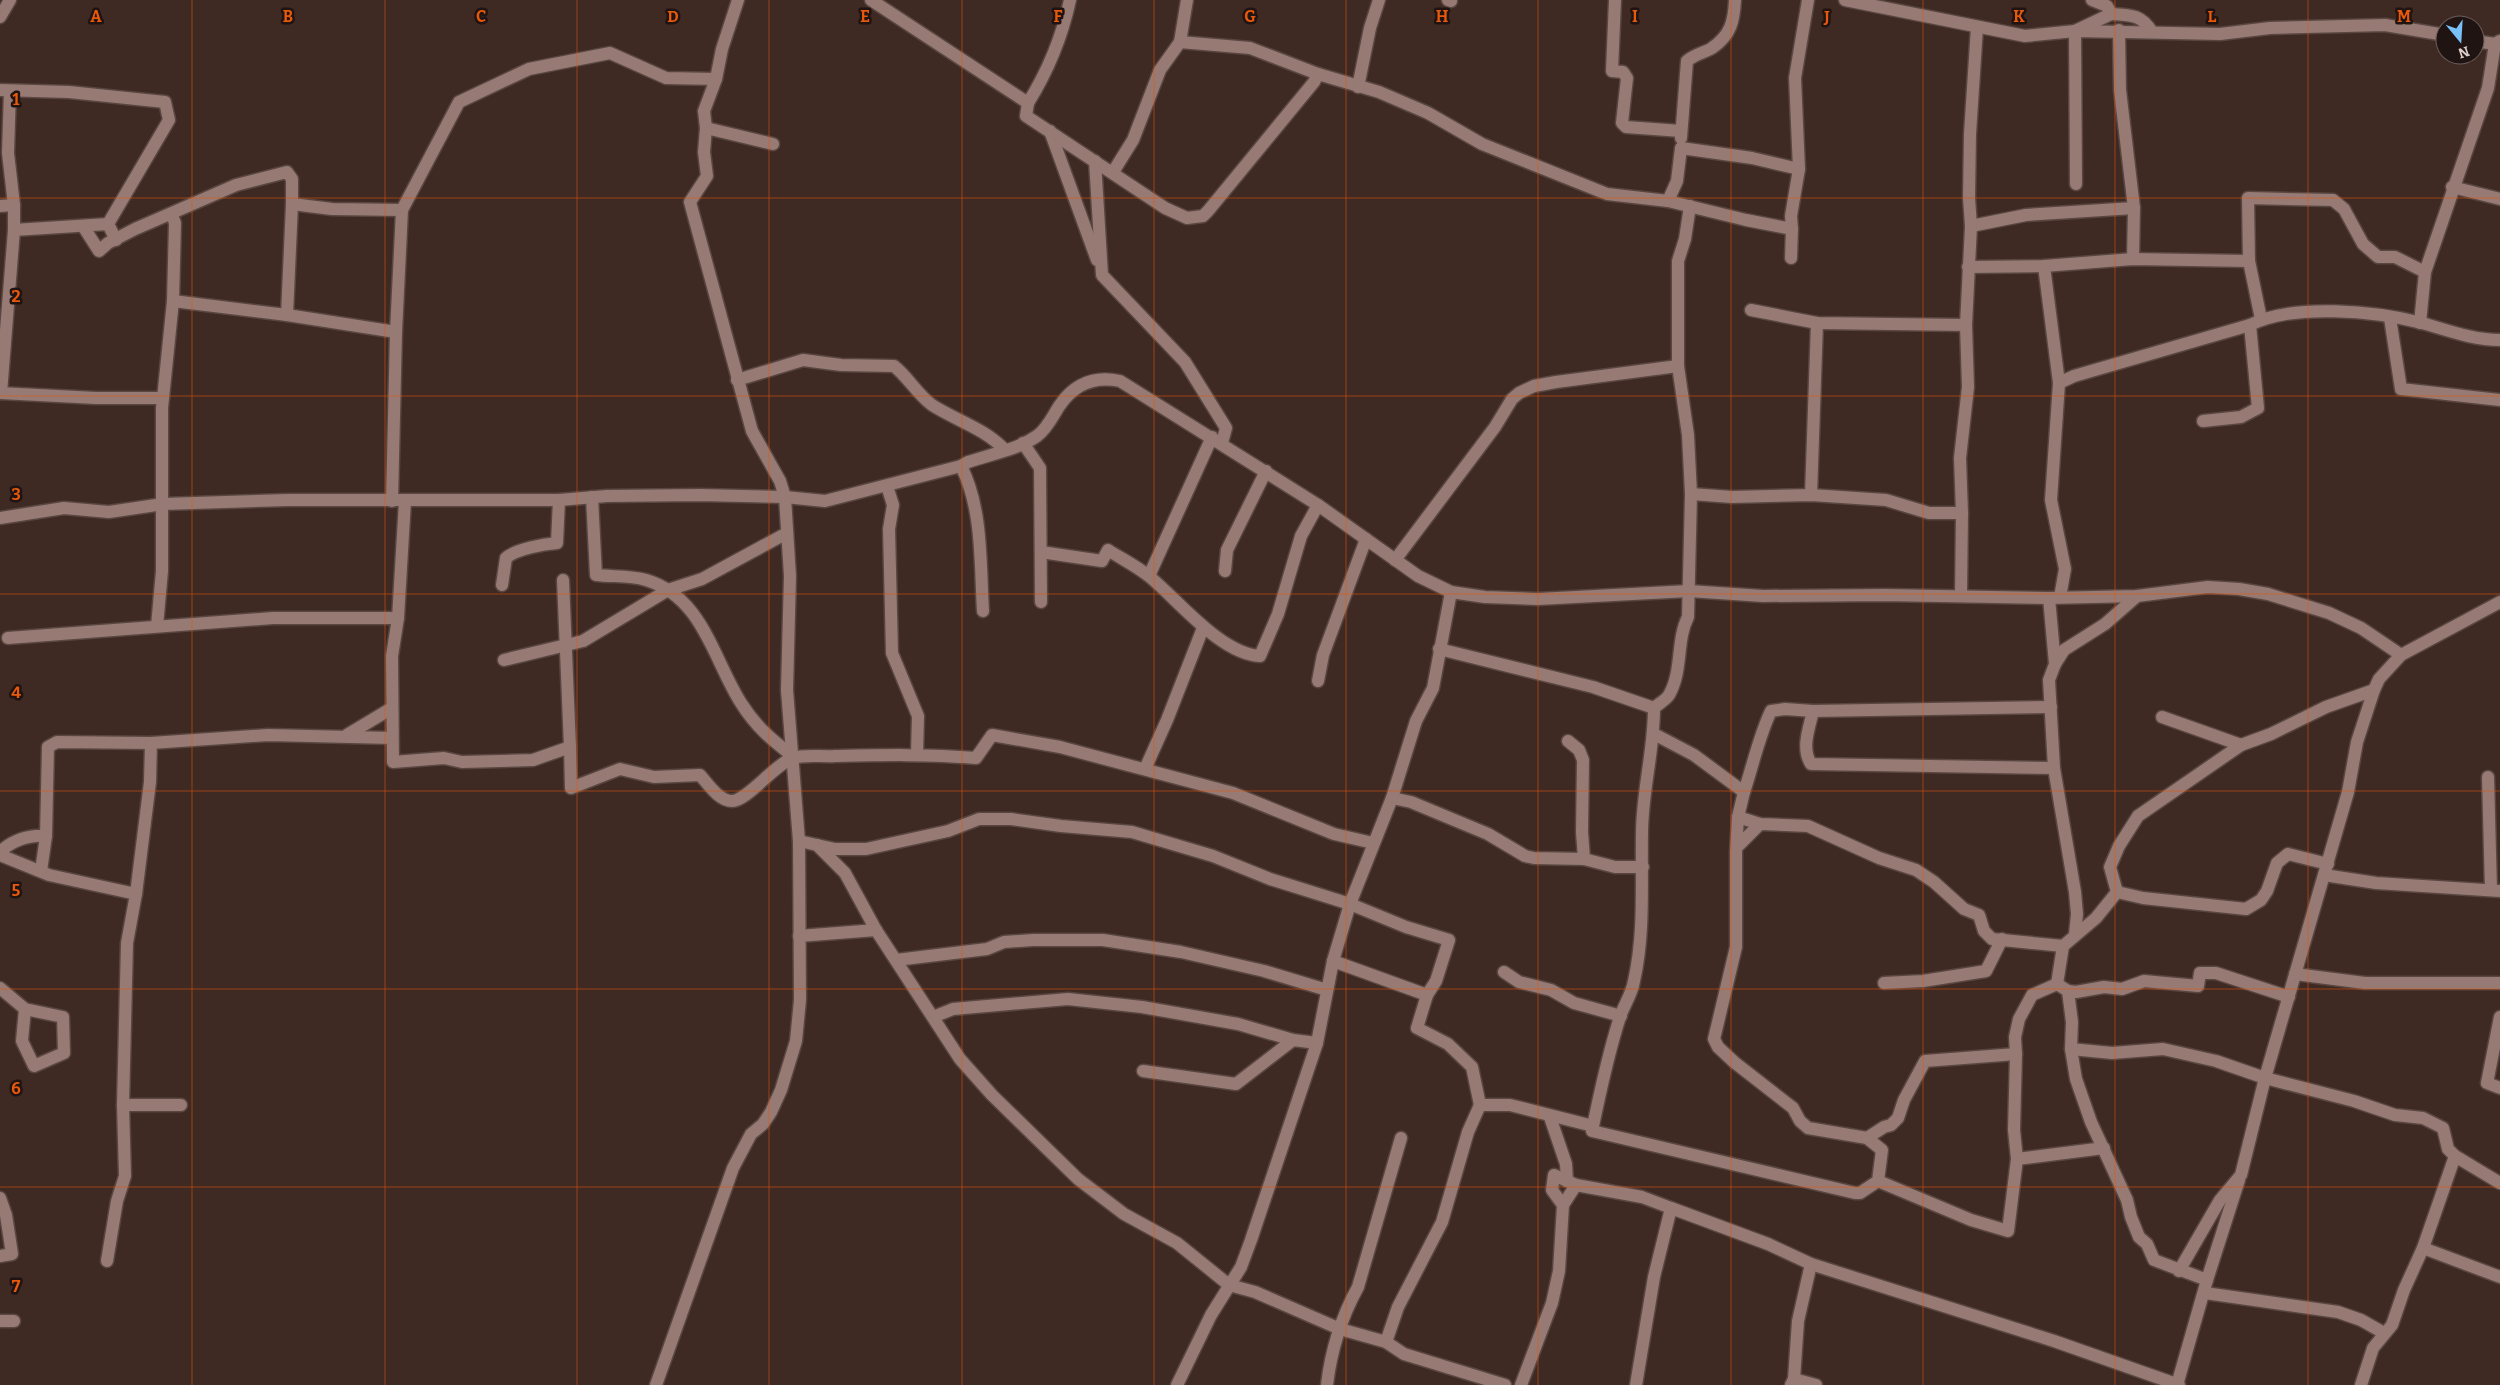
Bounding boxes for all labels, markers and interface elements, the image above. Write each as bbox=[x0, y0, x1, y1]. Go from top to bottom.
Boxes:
text: A bbox=[90, 7, 102, 26]
text: B bbox=[283, 7, 293, 26]
text: C bbox=[476, 7, 486, 26]
text: D bbox=[667, 7, 679, 26]
text: E bbox=[860, 7, 870, 26]
text: F bbox=[1054, 7, 1063, 26]
text: G bbox=[1244, 7, 1256, 26]
text: H bbox=[1436, 7, 1449, 26]
text: I bbox=[1632, 7, 1638, 26]
text: J bbox=[1823, 7, 1830, 26]
text: K bbox=[2013, 7, 2025, 26]
text: L bbox=[2208, 7, 2217, 26]
text: M bbox=[2397, 7, 2411, 26]
north arrow bbox=[2435, 15, 2485, 65]
text: N bbox=[2456, 42, 2472, 62]
text: 1 bbox=[13, 90, 20, 109]
text: 2 bbox=[11, 287, 21, 306]
text: 3 bbox=[11, 485, 21, 504]
text: 4 bbox=[11, 683, 21, 702]
text: 5 bbox=[12, 881, 21, 900]
text: 6 bbox=[11, 1079, 21, 1098]
text: 7 bbox=[12, 1277, 21, 1296]

